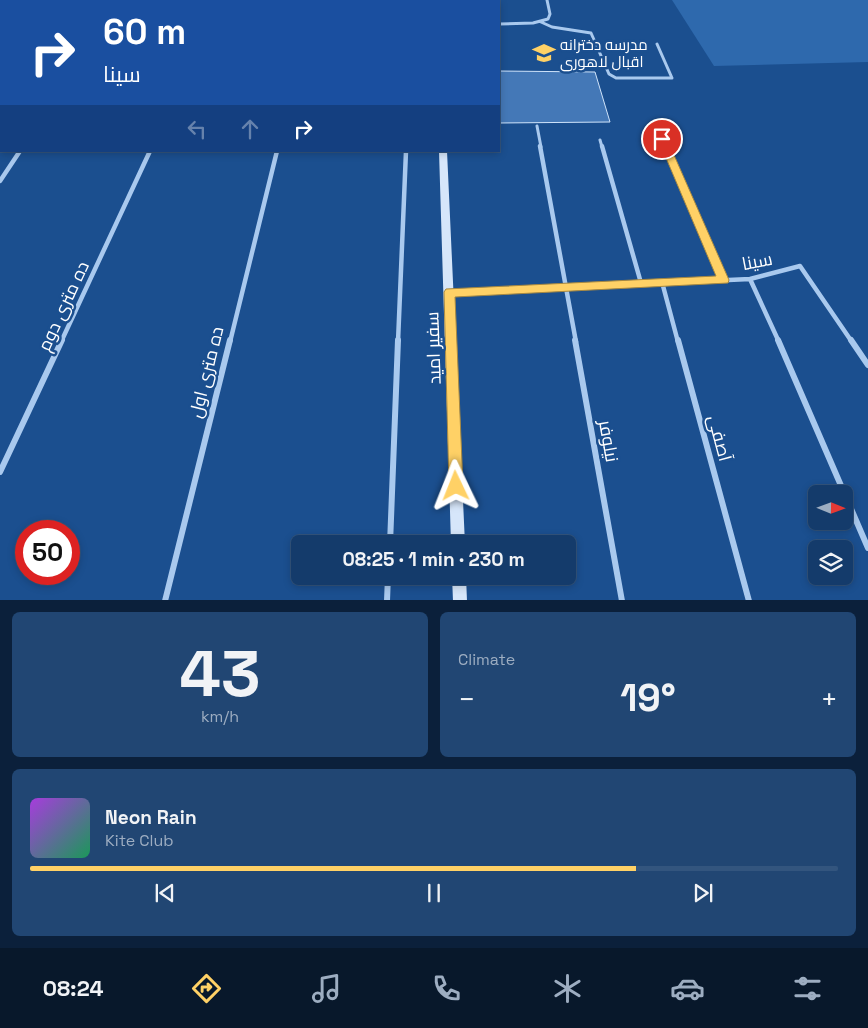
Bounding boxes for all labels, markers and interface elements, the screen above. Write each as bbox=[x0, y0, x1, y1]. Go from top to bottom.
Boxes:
text: 60 m bbox=[103, 10, 186, 54]
icon: right bbox=[20, 20, 85, 85]
place label: مدرسه دخترانه اقبال لاهوری bbox=[560, 35, 648, 72]
school or university icon: مدرسه دخترانه اقبال لاهوری bbox=[531, 40, 557, 66]
text: سینا bbox=[103, 60, 141, 88]
icon: left bbox=[183, 115, 211, 143]
icon: ahead bbox=[236, 115, 264, 143]
icon: right bbox=[289, 115, 317, 143]
pin bbox=[641, 118, 683, 160]
icon: arrive bbox=[648, 125, 676, 153]
street label: سینا bbox=[740, 247, 774, 275]
street label: ده متری دوم bbox=[32, 257, 95, 355]
street label: سفیر امید bbox=[420, 311, 446, 385]
street label: ده متری اول bbox=[184, 324, 228, 420]
street label: آصفی bbox=[703, 412, 737, 464]
street label: نیلوفر bbox=[594, 417, 624, 464]
position arrow bbox=[429, 459, 481, 511]
north arrow bbox=[808, 485, 852, 530]
map controls bbox=[808, 485, 853, 585]
speed limit sign: 50 bbox=[15, 520, 80, 585]
button: layers bbox=[808, 540, 853, 585]
text: 08:25 · 1 min · 230 m bbox=[342, 547, 525, 572]
text: 43 bbox=[180, 632, 260, 715]
text: Climate bbox=[458, 649, 515, 670]
text: 19° bbox=[620, 674, 676, 722]
text: − bbox=[458, 681, 475, 717]
text: + bbox=[821, 681, 838, 717]
text: km/h bbox=[201, 706, 239, 727]
text: Neon Rain bbox=[105, 805, 197, 830]
text: Kite Club bbox=[105, 830, 174, 851]
icon: previous bbox=[151, 879, 179, 907]
icon: pause bbox=[420, 879, 448, 907]
icon: next bbox=[689, 879, 717, 907]
icon: directions bbox=[189, 971, 224, 1006]
icon: music bbox=[309, 971, 344, 1006]
icon: phone bbox=[429, 971, 464, 1006]
icon: climate bbox=[550, 971, 585, 1006]
icon: car bbox=[670, 971, 705, 1006]
icon: filters bbox=[790, 971, 825, 1006]
text: 08:24 bbox=[43, 974, 103, 1002]

